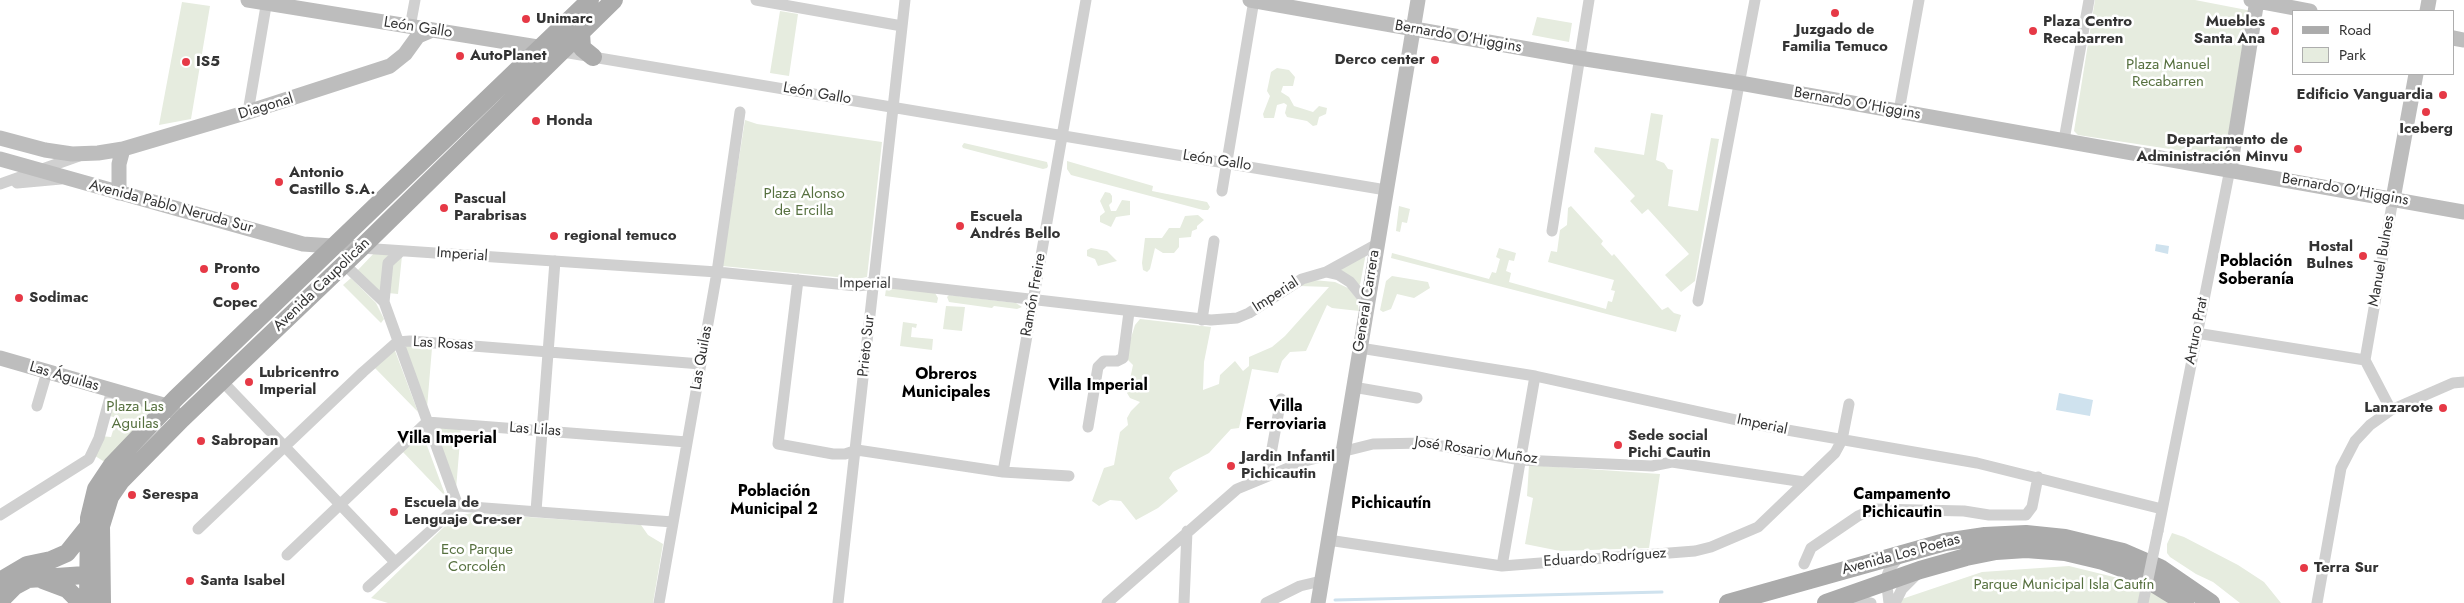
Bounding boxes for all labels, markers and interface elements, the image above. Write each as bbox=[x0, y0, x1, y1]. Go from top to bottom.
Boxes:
marker: Juzgado de Familia Temuco bbox=[1829, 7, 1841, 19]
place label: Unimarc bbox=[536, 10, 593, 28]
legend bbox=[2292, 10, 2454, 75]
marker: Unimarc bbox=[520, 13, 532, 25]
place label: Plaza Centro Recabarren bbox=[2043, 13, 2132, 48]
place label: Muebles Santa Ana bbox=[2194, 13, 2265, 48]
street label: León Gallo bbox=[383, 14, 453, 42]
street label: Bernardo O'Higgins bbox=[1393, 17, 1523, 57]
text: Road bbox=[2339, 19, 2371, 41]
place label: Juzgado de Familia Temuco bbox=[1782, 21, 1888, 56]
marker: Plaza Centro Recabarren bbox=[2027, 25, 2039, 37]
marker: Muebles Santa Ana bbox=[2269, 25, 2281, 37]
text: Park bbox=[2339, 44, 2366, 66]
place label: AutoPlanet bbox=[470, 47, 546, 65]
marker: AutoPlanet bbox=[454, 50, 466, 62]
place label: Derco center bbox=[1335, 51, 1425, 69]
place label: IS5 bbox=[196, 53, 220, 71]
marker: Derco center bbox=[1429, 54, 1441, 66]
marker: IS5 bbox=[180, 56, 192, 68]
park label: Plaza Manuel Recabarren bbox=[2126, 56, 2210, 91]
street label: León Gallo bbox=[781, 79, 853, 109]
street label: Bernardo O'Higgins bbox=[1792, 84, 1922, 124]
place label: Edificio Vanguardia bbox=[2297, 86, 2433, 104]
marker: Edificio Vanguardia bbox=[2437, 89, 2449, 101]
street label: Diagonal bbox=[236, 90, 296, 124]
marker: Iceberg bbox=[2420, 106, 2432, 118]
place label: Honda bbox=[546, 112, 593, 130]
marker: Honda bbox=[530, 115, 542, 127]
place label: Iceberg bbox=[2399, 120, 2453, 138]
place label: Departamento de Administración Minvu bbox=[2137, 131, 2288, 166]
marker: Departamento de Administración Minvu bbox=[2292, 143, 2304, 155]
street label: León Gallo bbox=[1182, 147, 1252, 175]
place label: Antonio Castillo S.A. bbox=[289, 164, 375, 199]
street label: Bernardo O'Higgins bbox=[2280, 170, 2410, 210]
street label: Avenida Pablo Neruda Sur bbox=[87, 176, 255, 238]
marker: Antonio Castillo S.A. bbox=[273, 176, 285, 188]
park label: Plaza Alonso de Ercilla bbox=[763, 185, 845, 220]
place label: Pascual Parabrisas bbox=[454, 190, 527, 225]
marker: Pascual Parabrisas bbox=[438, 202, 450, 214]
place label: Escuela Andrés Bello bbox=[970, 208, 1060, 243]
street label: Manuel Bulnes bbox=[2365, 214, 2399, 308]
marker: Escuela Andrés Bello bbox=[954, 220, 966, 232]
place label: regional temuco bbox=[564, 227, 676, 245]
marker: regional temuco bbox=[548, 230, 560, 242]
street label: Avenida Caupolicán bbox=[270, 234, 374, 336]
place label: Hostal Bulnes bbox=[2306, 238, 2353, 273]
street label: Imperial bbox=[436, 244, 488, 266]
street label: General Carrera bbox=[1350, 249, 1384, 353]
marker: Hostal Bulnes bbox=[2357, 250, 2369, 262]
street label: Ramón Freire bbox=[1018, 252, 1050, 338]
district label: Población Soberanía bbox=[2218, 252, 2294, 290]
place label: Pronto bbox=[214, 260, 260, 278]
marker: Pronto bbox=[198, 263, 210, 275]
street label: Imperial bbox=[1250, 273, 1302, 317]
street label: Imperial bbox=[839, 275, 891, 293]
marker: Copec bbox=[229, 280, 241, 292]
place label: Sodimac bbox=[29, 289, 88, 307]
marker: Sodimac bbox=[13, 292, 25, 304]
place label: Copec bbox=[213, 294, 257, 312]
street label: Arturo Prat bbox=[2182, 296, 2212, 366]
street label: Prieto Sur bbox=[855, 314, 879, 378]
street label: Las Quilas bbox=[688, 325, 716, 391]
street label: Las Rosas bbox=[412, 333, 474, 355]
street label: Las Águilas bbox=[27, 359, 101, 395]
place label: Lubricentro Imperial bbox=[259, 364, 339, 399]
district label: Obreros Municipales bbox=[902, 365, 990, 403]
marker: Lubricentro Imperial bbox=[243, 376, 255, 388]
district label: Villa Imperial bbox=[1048, 376, 1148, 396]
district label: Villa Ferroviaria bbox=[1246, 397, 1326, 435]
park label: Plaza Las Aguilas bbox=[106, 398, 164, 433]
place label: Lanzarote bbox=[2364, 399, 2433, 417]
marker: Lanzarote bbox=[2437, 402, 2449, 414]
street label: Imperial bbox=[1735, 411, 1789, 439]
street label: Las Lilas bbox=[509, 419, 561, 441]
place label: Sede social Pichi Cautin bbox=[1628, 427, 1711, 462]
district label: Villa Imperial bbox=[397, 429, 497, 449]
place label: Sabropan bbox=[211, 432, 278, 450]
street label: José Rosario Muñoz bbox=[1413, 433, 1539, 469]
marker: Sabropan bbox=[195, 435, 207, 447]
marker: Sede social Pichi Cautin bbox=[1612, 439, 1624, 451]
place label: Jardin Infantil Pichicautin bbox=[1241, 448, 1335, 483]
marker: Jardin Infantil Pichicautin bbox=[1225, 460, 1237, 472]
district label: Población Municipal 2 bbox=[730, 482, 818, 520]
district label: Campamento Pichicautin bbox=[1853, 485, 1951, 523]
place label: Serespa bbox=[142, 486, 199, 504]
marker: Serespa bbox=[126, 489, 138, 501]
place label: Escuela de Lenguaje Cre-ser bbox=[404, 494, 522, 529]
district label: Pichicautín bbox=[1351, 494, 1431, 514]
marker: Escuela de Lenguaje Cre-ser bbox=[388, 506, 400, 518]
street label: Avenida Los Poetas bbox=[1840, 531, 1962, 579]
park label: Eco Parque Corcolén bbox=[441, 541, 513, 576]
street label: Eduardo Rodríguez bbox=[1543, 545, 1667, 571]
place label: Terra Sur bbox=[2314, 559, 2379, 577]
marker: Terra Sur bbox=[2298, 562, 2310, 574]
place label: Santa Isabel bbox=[200, 572, 285, 590]
marker: Santa Isabel bbox=[184, 575, 196, 587]
park label: Parque Municipal Isla Cautín bbox=[1974, 576, 2154, 594]

